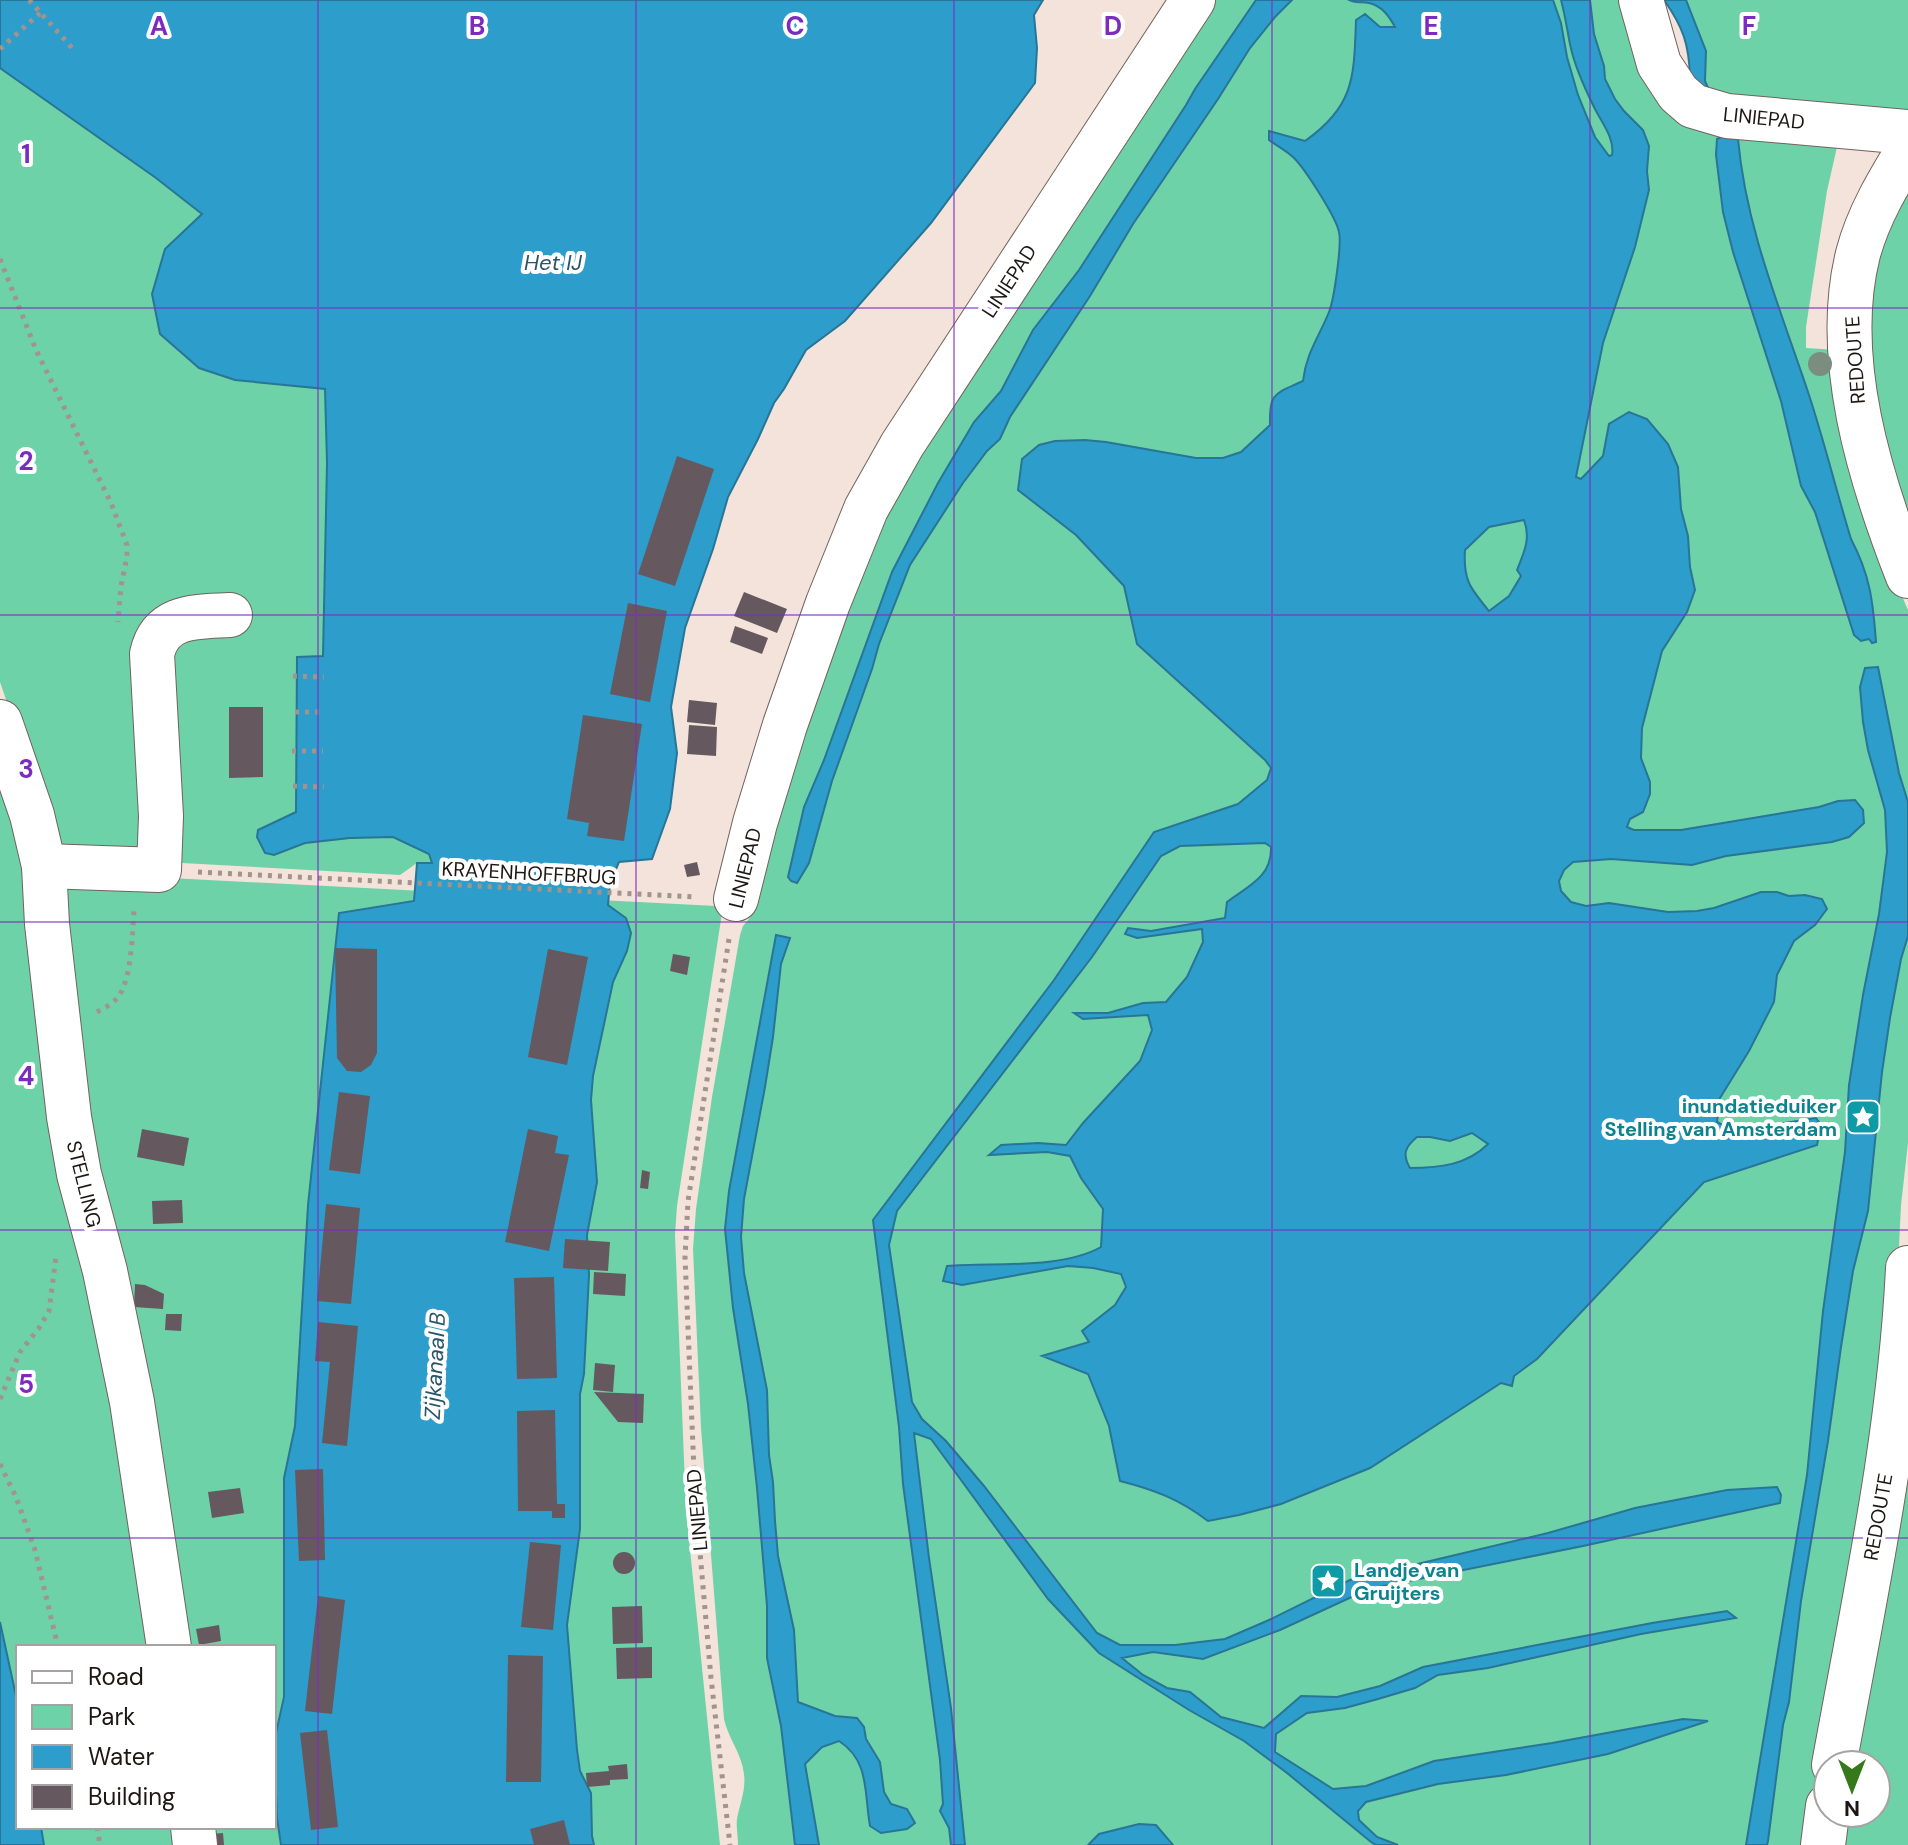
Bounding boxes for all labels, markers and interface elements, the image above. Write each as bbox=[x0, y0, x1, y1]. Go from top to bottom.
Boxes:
text: A bbox=[150, 9, 168, 43]
text: B bbox=[469, 9, 485, 43]
text: C bbox=[785, 9, 805, 43]
text: D bbox=[1104, 9, 1122, 43]
text: E bbox=[1423, 9, 1439, 43]
text: F bbox=[1742, 9, 1756, 43]
street label: LINIEPAD bbox=[1722, 101, 1806, 135]
text: 1 bbox=[21, 137, 31, 171]
street label: LINIEPAD bbox=[976, 240, 1042, 322]
water label: Het IJ bbox=[524, 248, 582, 277]
street label: REDOUTE bbox=[1839, 315, 1871, 405]
text: 2 bbox=[18, 444, 34, 478]
text: 3 bbox=[18, 752, 34, 786]
street label: LINIEPAD bbox=[722, 825, 768, 911]
street label: KRAYENHOFFBRUG bbox=[441, 855, 617, 891]
text: 4 bbox=[18, 1059, 34, 1093]
place label: inundatieduiker Stelling van Amsterdam bbox=[1604, 1093, 1837, 1142]
place icon: inundatieduiker Stelling van Amsterdam bbox=[1844, 1098, 1882, 1136]
street label: STELLING bbox=[61, 1138, 107, 1230]
water label: Zijkanaal B bbox=[418, 1311, 452, 1420]
text: 5 bbox=[18, 1367, 34, 1401]
street label: LINIEPAD bbox=[680, 1468, 714, 1552]
street label: REDOUTE bbox=[1858, 1471, 1898, 1563]
place label: Landje van Gruijters bbox=[1354, 1557, 1459, 1606]
place icon: Landje van Gruijters bbox=[1309, 1562, 1347, 1600]
legend bbox=[16, 1645, 276, 1829]
text: Road bbox=[88, 1661, 144, 1692]
text: Park bbox=[88, 1701, 135, 1732]
text: Water bbox=[88, 1741, 154, 1772]
north arrow bbox=[1812, 1749, 1892, 1829]
text: Building bbox=[88, 1781, 175, 1812]
text: N bbox=[1844, 1794, 1860, 1823]

